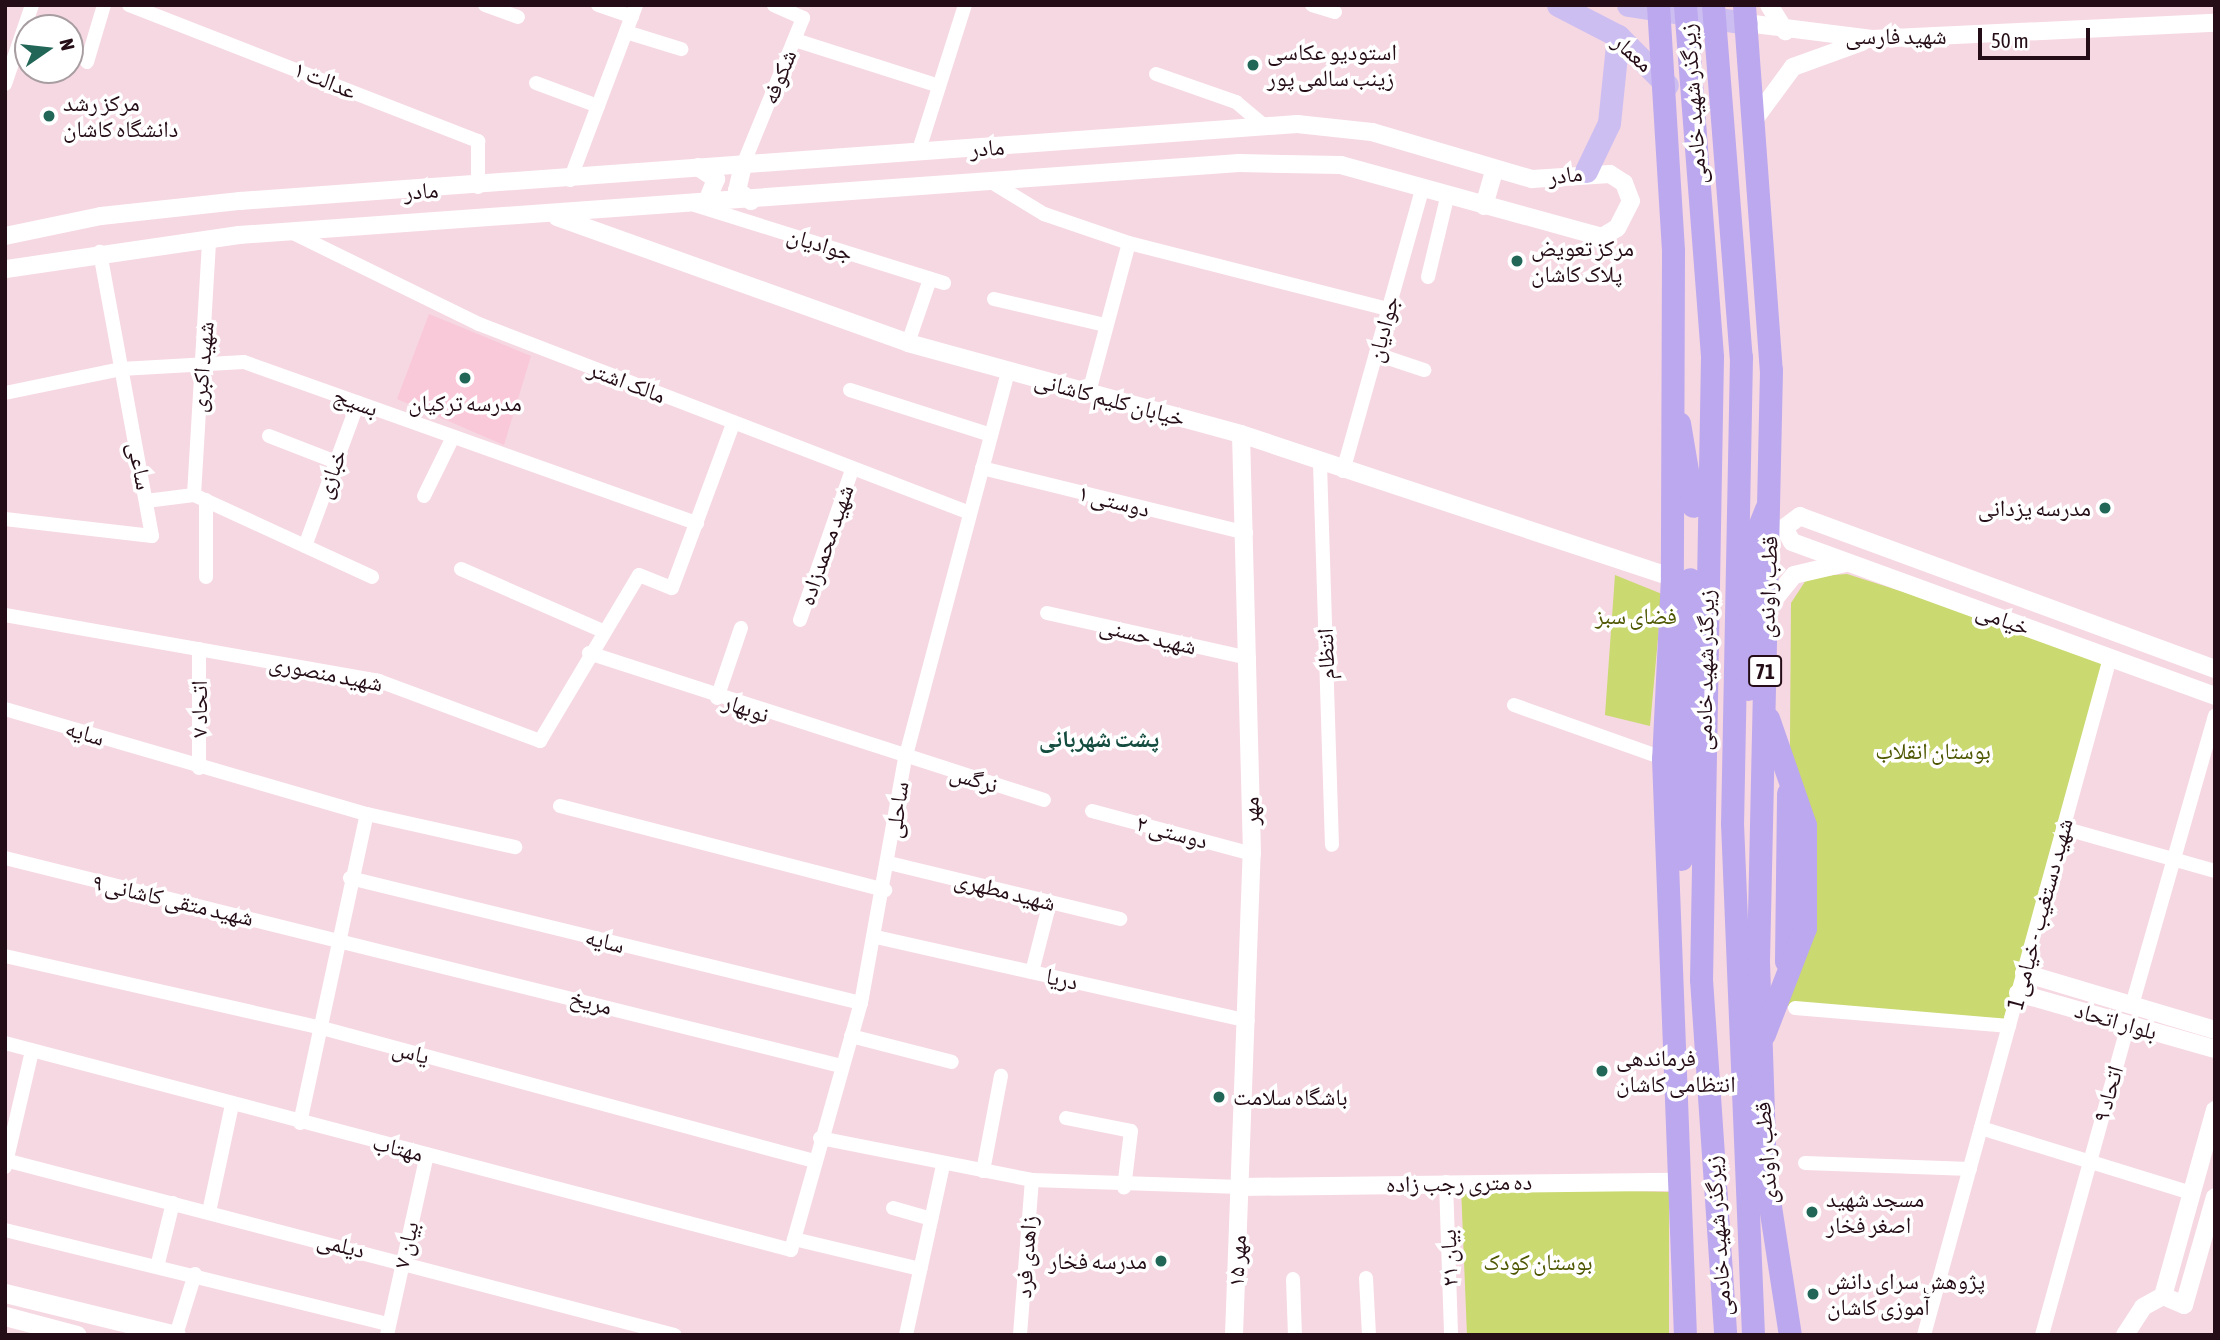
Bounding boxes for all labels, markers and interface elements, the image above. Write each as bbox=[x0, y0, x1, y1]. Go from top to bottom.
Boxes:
north arrow bbox=[14, 14, 84, 84]
scale bar bbox=[1982, 14, 2094, 58]
street label: شهید فارسی bbox=[1845, 22, 1947, 50]
street label: زیرگذر شهید خادمی bbox=[1674, 23, 1712, 185]
street label: معمار bbox=[1607, 28, 1659, 78]
text: 50 m bbox=[1991, 28, 2029, 52]
text: N bbox=[55, 36, 79, 53]
place label: استودیو عکاسی زینب سالمی پور bbox=[1267, 38, 1397, 92]
street label: شکوفه bbox=[756, 46, 802, 108]
street label: عدالت ۱ bbox=[290, 55, 360, 105]
marker: استودیو عکاسی زینب سالمی پور bbox=[1245, 57, 1261, 73]
place label: مرکز رشد دانشگاه کاشان bbox=[63, 89, 178, 143]
marker: مرکز رشد دانشگاه کاشان bbox=[41, 108, 57, 124]
street label: مادر bbox=[969, 133, 1005, 163]
street label: مادر bbox=[1546, 159, 1584, 191]
street label: مادر bbox=[403, 176, 439, 206]
street label: جوادیان bbox=[784, 221, 856, 267]
place label: مرکز تعویض پلاک کاشان bbox=[1531, 234, 1634, 288]
marker: مرکز تعویض پلاک کاشان bbox=[1509, 253, 1525, 269]
street label: جوادیان bbox=[1361, 293, 1405, 365]
street label: شهید اکبری bbox=[184, 320, 220, 414]
street label: مالک اشتر bbox=[585, 355, 669, 409]
street label: خیابان کلیم کاشانی bbox=[1032, 366, 1188, 432]
marker: مدرسه ترکیان bbox=[457, 370, 473, 386]
street label: بسیج bbox=[330, 381, 382, 423]
place label: مدرسه ترکیان bbox=[408, 389, 522, 417]
street label: ساعی bbox=[122, 440, 158, 492]
street label: خبازی bbox=[309, 446, 353, 502]
street label: دوستی ۱ bbox=[1075, 479, 1153, 523]
street label: شهید محمدزاده bbox=[792, 481, 860, 609]
place label: مدرسه یزدانی bbox=[1978, 494, 2091, 522]
marker: مدرسه یزدانی bbox=[2097, 500, 2113, 516]
street label: قطب راوندی bbox=[1752, 535, 1784, 639]
street label: زیرگذر شهید خادمی bbox=[1690, 589, 1720, 751]
street label: خیامی bbox=[1972, 597, 2034, 641]
park label: فضای سبز bbox=[1595, 602, 1677, 630]
street label: شهید حسنی bbox=[1097, 611, 1199, 661]
street label: انتظام bbox=[1311, 628, 1341, 680]
street label: شهید منصوری bbox=[267, 648, 385, 698]
road number: 71 bbox=[1748, 654, 1782, 688]
street label: اتحاد ۷ bbox=[185, 680, 213, 738]
street label: نوبهار bbox=[719, 687, 773, 729]
street label: سایه bbox=[62, 714, 108, 752]
district label: پشت شهربانی bbox=[1039, 725, 1159, 753]
park label: بوستان انقلاب bbox=[1875, 737, 1991, 765]
street label: نرگس bbox=[947, 759, 1001, 799]
street label: ساحلی bbox=[879, 780, 915, 840]
street label: مهر bbox=[1237, 796, 1265, 826]
street label: دوستی ۲ bbox=[1133, 809, 1211, 855]
street label: شهید دستغیب - خیامی 1 bbox=[2001, 815, 2079, 1013]
street label: شهید مطهری bbox=[951, 865, 1059, 917]
street label: شهید متقی کاشانی ۹ bbox=[90, 868, 256, 932]
street label: سایه bbox=[583, 923, 627, 959]
street label: دریا bbox=[1043, 962, 1081, 996]
street label: مریخ bbox=[567, 983, 615, 1021]
street label: بلوار اتحاد bbox=[2072, 996, 2160, 1046]
street label: یاس bbox=[390, 1034, 432, 1070]
place label: فرماندهی انتظامی کاشان bbox=[1616, 1044, 1736, 1098]
marker: فرماندهی انتظامی کاشان bbox=[1594, 1063, 1610, 1079]
street label: اتحاد ۹ bbox=[2087, 1063, 2129, 1125]
place label: باشگاه سلامت bbox=[1233, 1083, 1348, 1111]
marker: باشگاه سلامت bbox=[1211, 1089, 1227, 1105]
street label: قطب راوندی bbox=[1749, 1101, 1783, 1205]
street label: مهتاب bbox=[370, 1128, 426, 1168]
street label: زیرگذر شهید خادمی bbox=[1699, 1155, 1737, 1317]
street label: ده متری رجب زاده bbox=[1386, 1168, 1532, 1198]
place label: مسجد شهید اصغر فخار bbox=[1826, 1185, 1924, 1239]
marker: مسجد شهید اصغر فخار bbox=[1804, 1204, 1820, 1220]
street label: زاهدی فرد bbox=[1009, 1215, 1043, 1299]
street label: بیان ۷ bbox=[387, 1219, 425, 1271]
street label: دیلمی bbox=[314, 1226, 368, 1264]
street label: بیان ۲۱ bbox=[1434, 1229, 1464, 1287]
street label: مهر ۱۵ bbox=[1222, 1234, 1252, 1288]
place label: مدرسه فخار bbox=[1048, 1247, 1147, 1275]
park label: بوستان کودک bbox=[1483, 1248, 1593, 1276]
marker: مدرسه فخار bbox=[1153, 1253, 1169, 1269]
place label: پژوهش سرای دانش آموزی کاشان bbox=[1827, 1267, 1985, 1321]
marker: پژوهش سرای دانش آموزی کاشان bbox=[1805, 1286, 1821, 1302]

